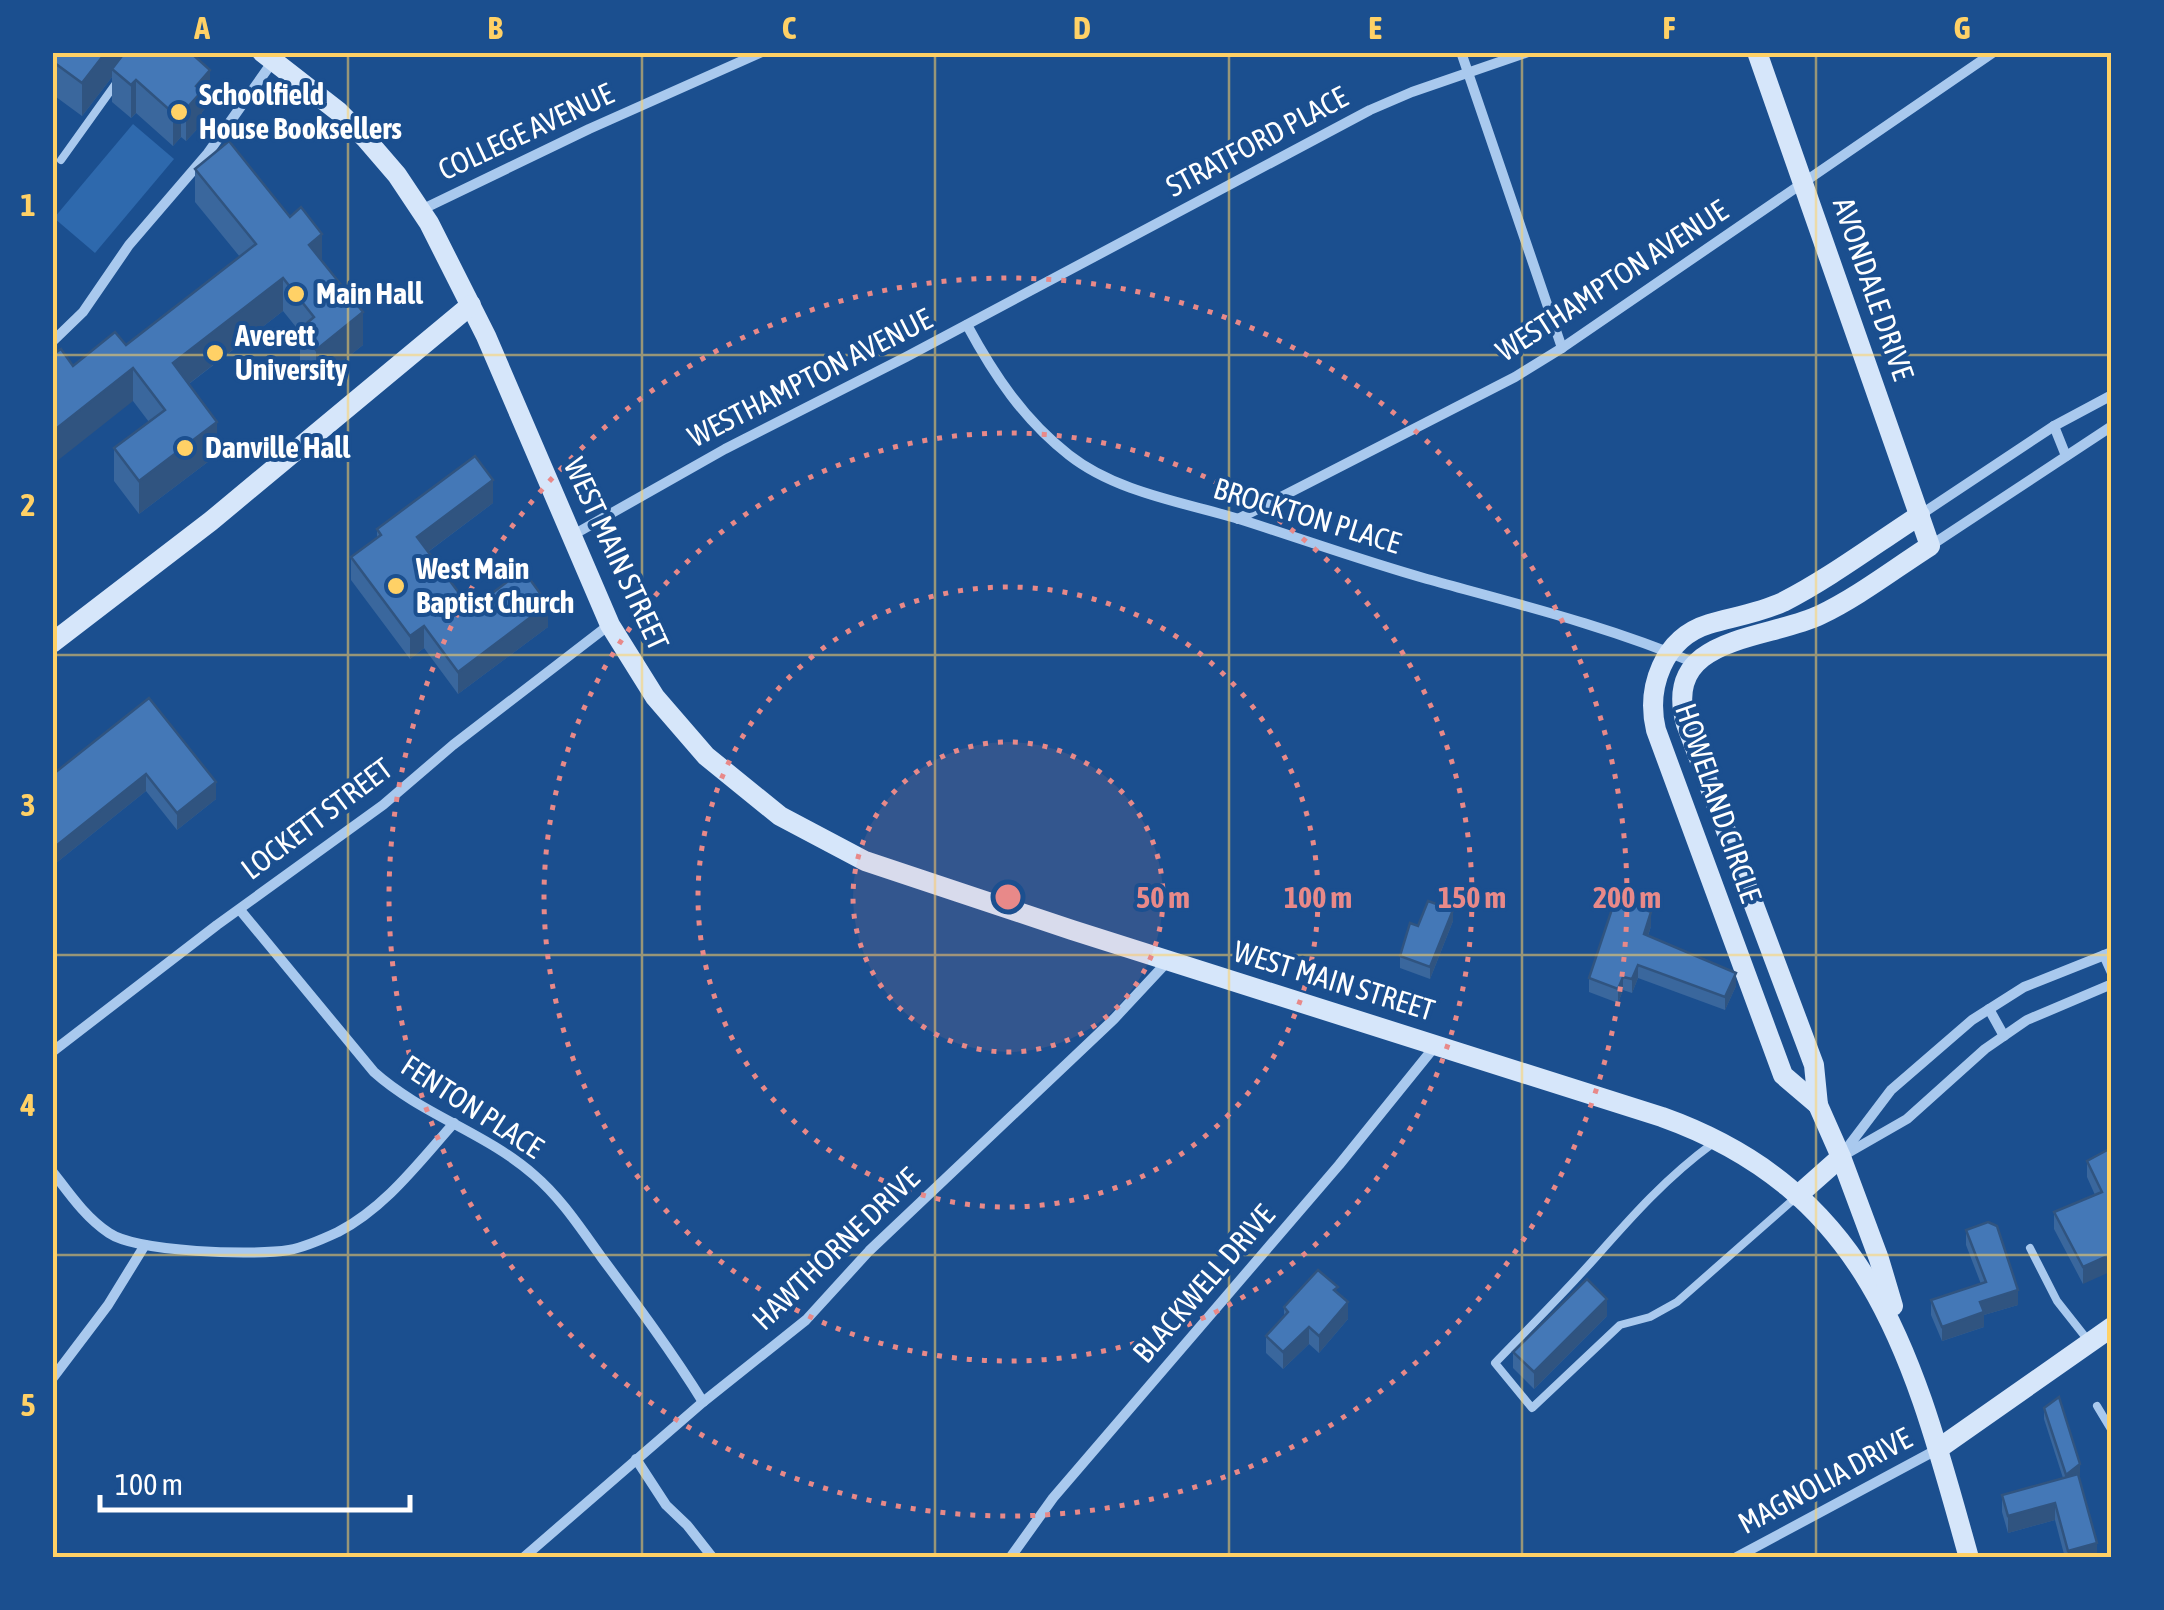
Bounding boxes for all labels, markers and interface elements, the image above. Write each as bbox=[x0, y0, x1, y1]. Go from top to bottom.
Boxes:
text: A bbox=[193, 9, 210, 46]
text: B bbox=[487, 9, 503, 46]
text: C bbox=[782, 9, 797, 46]
text: D bbox=[1073, 9, 1091, 46]
text: E bbox=[1368, 9, 1382, 46]
text: F bbox=[1663, 9, 1676, 46]
text: G bbox=[1954, 9, 1971, 46]
street label: COLLEGE AVENUE bbox=[433, 76, 619, 186]
place label: Schoolfield House Booksellers bbox=[199, 77, 402, 145]
street label: STRATFORD PLACE bbox=[1160, 79, 1353, 203]
marker: Schoolfield House Booksellers bbox=[168, 101, 190, 123]
text: 1 bbox=[20, 186, 36, 223]
street label: WESTHAMPTON AVENUE bbox=[1489, 193, 1734, 368]
street label: AVONDALE DRIVE bbox=[1827, 193, 1921, 385]
place label: Main Hall bbox=[316, 276, 424, 310]
marker: Main Hall bbox=[285, 283, 307, 305]
street label: WESTHAMPTON AVENUE bbox=[682, 301, 937, 453]
place label: Averett University bbox=[234, 318, 348, 386]
marker: Averett University bbox=[204, 342, 226, 364]
place label: Danville Hall bbox=[205, 430, 351, 464]
marker: Danville Hall bbox=[174, 437, 196, 459]
street label: WEST MAIN STREET bbox=[558, 452, 676, 655]
street label: BROCKTON PLACE bbox=[1210, 470, 1405, 560]
text: 2 bbox=[20, 486, 36, 523]
place label: West Main Baptist Church bbox=[415, 551, 574, 619]
marker: West Main Baptist Church bbox=[385, 575, 407, 597]
street label: HOWELAND CIRCLE bbox=[1669, 699, 1769, 907]
street label: LOCKETT STREET bbox=[235, 751, 398, 886]
text: 3 bbox=[20, 786, 36, 823]
centre of rings bbox=[990, 879, 1026, 915]
text: 50 m bbox=[1136, 880, 1190, 914]
text: 100 m bbox=[1284, 880, 1352, 914]
text: 150 m bbox=[1438, 880, 1506, 914]
text: 200 m bbox=[1593, 880, 1661, 914]
street label: WEST MAIN STREET bbox=[1230, 933, 1439, 1027]
street label: FENTON PLACE bbox=[395, 1048, 550, 1165]
text: 4 bbox=[19, 1086, 36, 1123]
street label: HAWTHORNE DRIVE bbox=[745, 1160, 926, 1336]
street label: BLACKWELL DRIVE bbox=[1126, 1197, 1281, 1369]
text: 5 bbox=[20, 1386, 36, 1423]
street label: MAGNOLIA DRIVE bbox=[1732, 1420, 1917, 1540]
scale bar bbox=[100, 1450, 410, 1512]
text: 100 m bbox=[115, 1467, 183, 1501]

